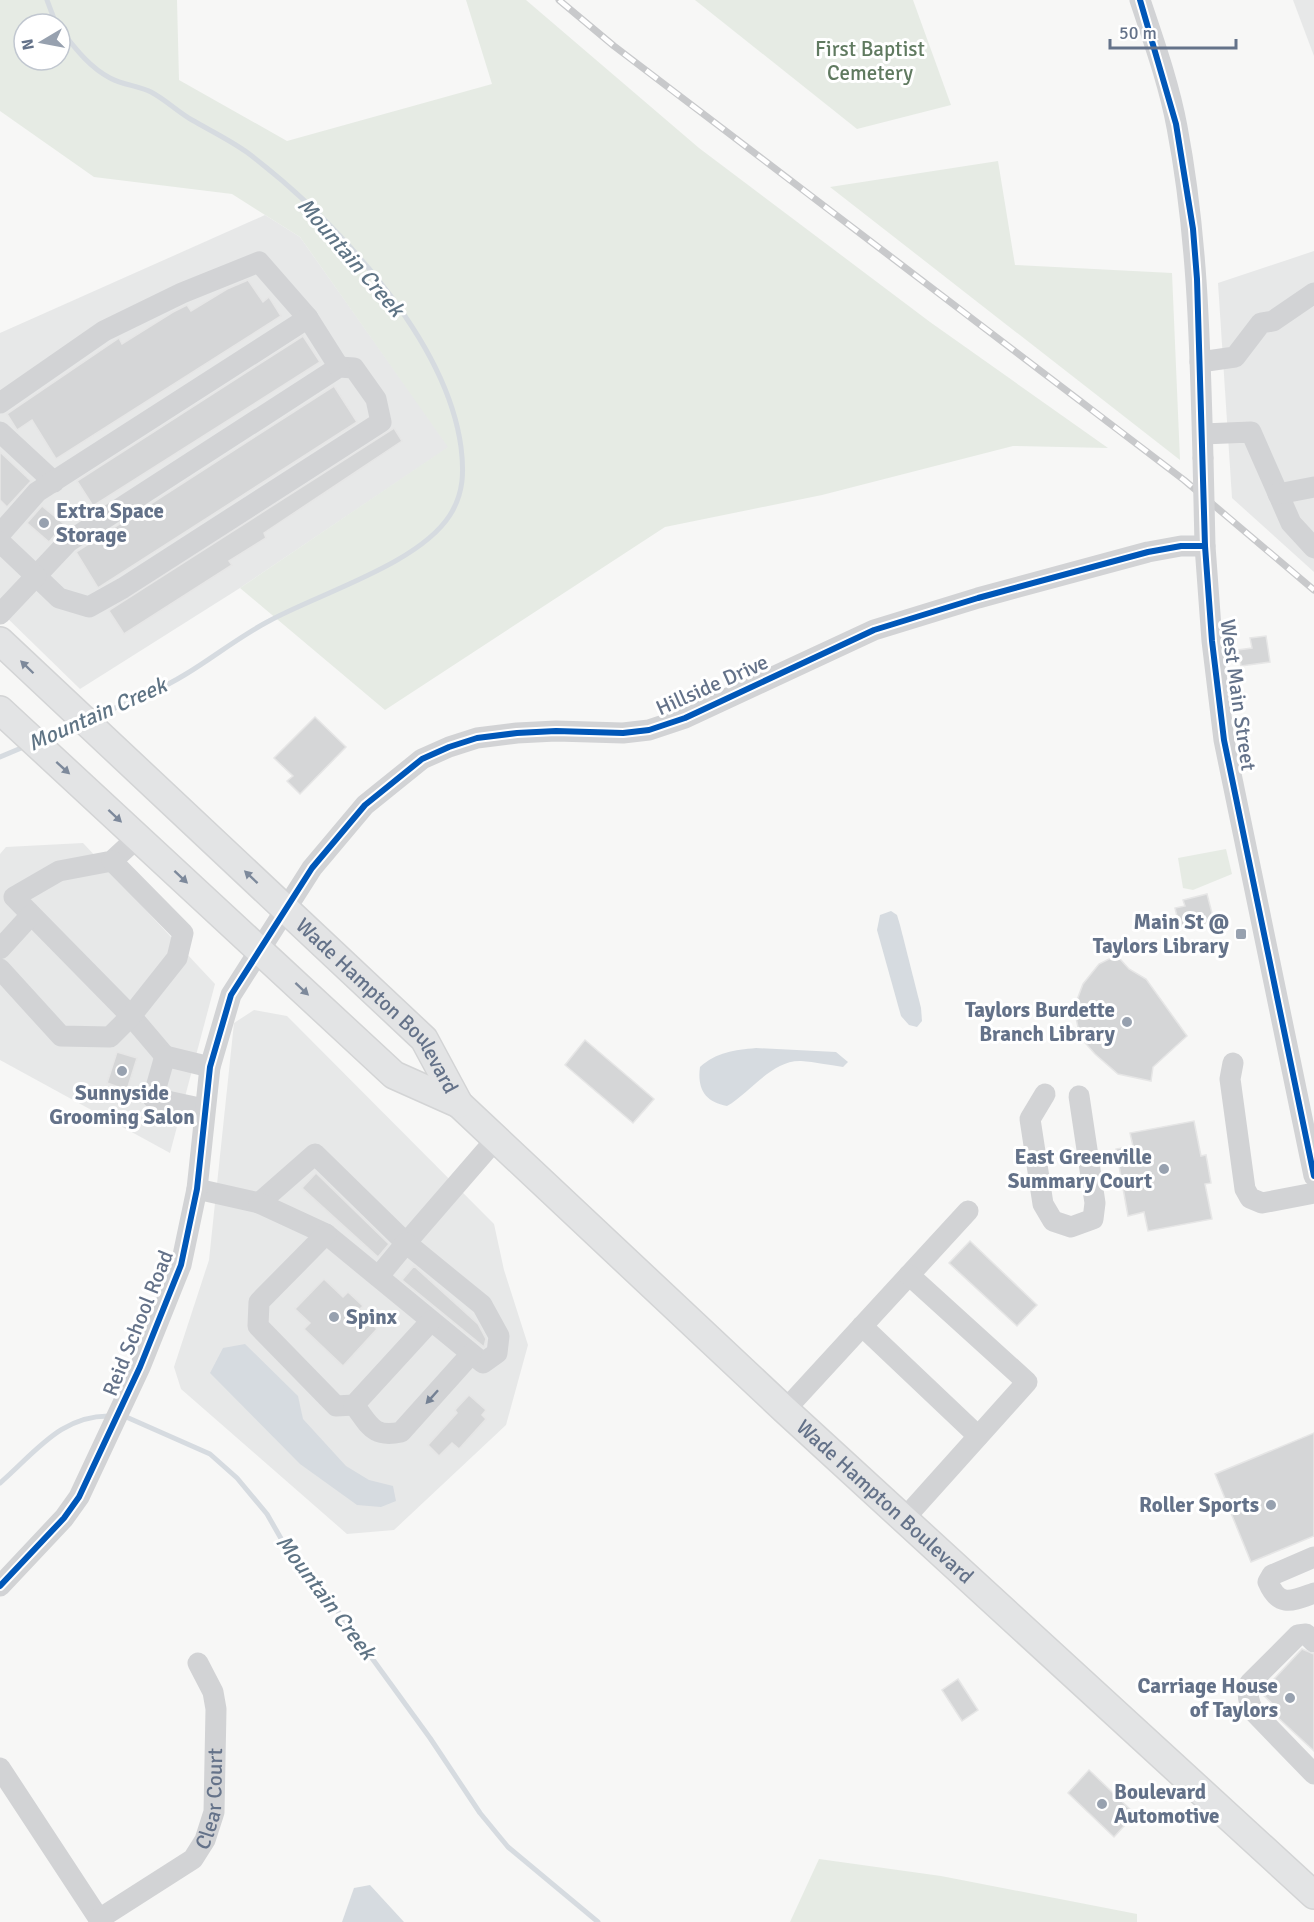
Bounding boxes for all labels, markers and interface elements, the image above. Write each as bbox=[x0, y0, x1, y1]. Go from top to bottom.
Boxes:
north arrow bbox=[12, 12, 72, 72]
scale bar bbox=[1110, 12, 1236, 50]
text: 50 m bbox=[1119, 22, 1157, 44]
park label: First Baptist Cemetery bbox=[815, 36, 925, 86]
text: N bbox=[17, 37, 39, 52]
water label: Mountain Creek bbox=[292, 192, 411, 324]
place label: Extra Space Storage bbox=[56, 498, 164, 548]
marker: Extra Space Storage bbox=[37, 516, 51, 530]
street label: West Main Street bbox=[1214, 618, 1262, 772]
street label: Hillside Drive bbox=[652, 649, 772, 721]
one-way arrow bbox=[20, 661, 34, 675]
water label: Mountain Creek bbox=[23, 671, 172, 757]
one-way arrow bbox=[55, 761, 70, 774]
one-way arrow bbox=[108, 809, 123, 823]
one-way arrow bbox=[173, 870, 188, 884]
one-way arrow bbox=[244, 870, 259, 884]
place label: Main St @ Taylors Library bbox=[1093, 909, 1230, 959]
street label: Wade Hampton Boulevard bbox=[290, 912, 464, 1098]
marker: Main St @ Taylors Library bbox=[1234, 927, 1248, 941]
one-way arrow bbox=[295, 982, 310, 996]
place label: Taylors Burdette Branch Library bbox=[965, 997, 1116, 1047]
marker: Taylors Burdette Branch Library bbox=[1120, 1015, 1134, 1029]
marker: Sunnyside Grooming Salon bbox=[115, 1064, 129, 1078]
place label: Sunnyside Grooming Salon bbox=[49, 1080, 195, 1130]
place label: East Greenville Summary Court bbox=[1008, 1144, 1152, 1194]
marker: East Greenville Summary Court bbox=[1157, 1162, 1171, 1176]
street label: Reid School Road bbox=[97, 1246, 179, 1400]
place label: Spinx bbox=[346, 1304, 398, 1330]
marker: Spinx bbox=[327, 1310, 341, 1324]
one-way arrow bbox=[425, 1390, 439, 1405]
street label: Wade Hampton Boulevard bbox=[791, 1414, 979, 1589]
place label: Roller Sports bbox=[1139, 1492, 1259, 1518]
marker: Roller Sports bbox=[1264, 1498, 1278, 1512]
water label: Mountain Creek bbox=[270, 1529, 383, 1666]
place label: Carriage House of Taylors bbox=[1137, 1673, 1278, 1723]
marker: Carriage House of Taylors bbox=[1283, 1691, 1297, 1705]
street label: Clear Court bbox=[189, 1748, 228, 1855]
place label: Boulevard Automotive bbox=[1114, 1779, 1220, 1829]
marker: Boulevard Automotive bbox=[1095, 1797, 1109, 1811]

